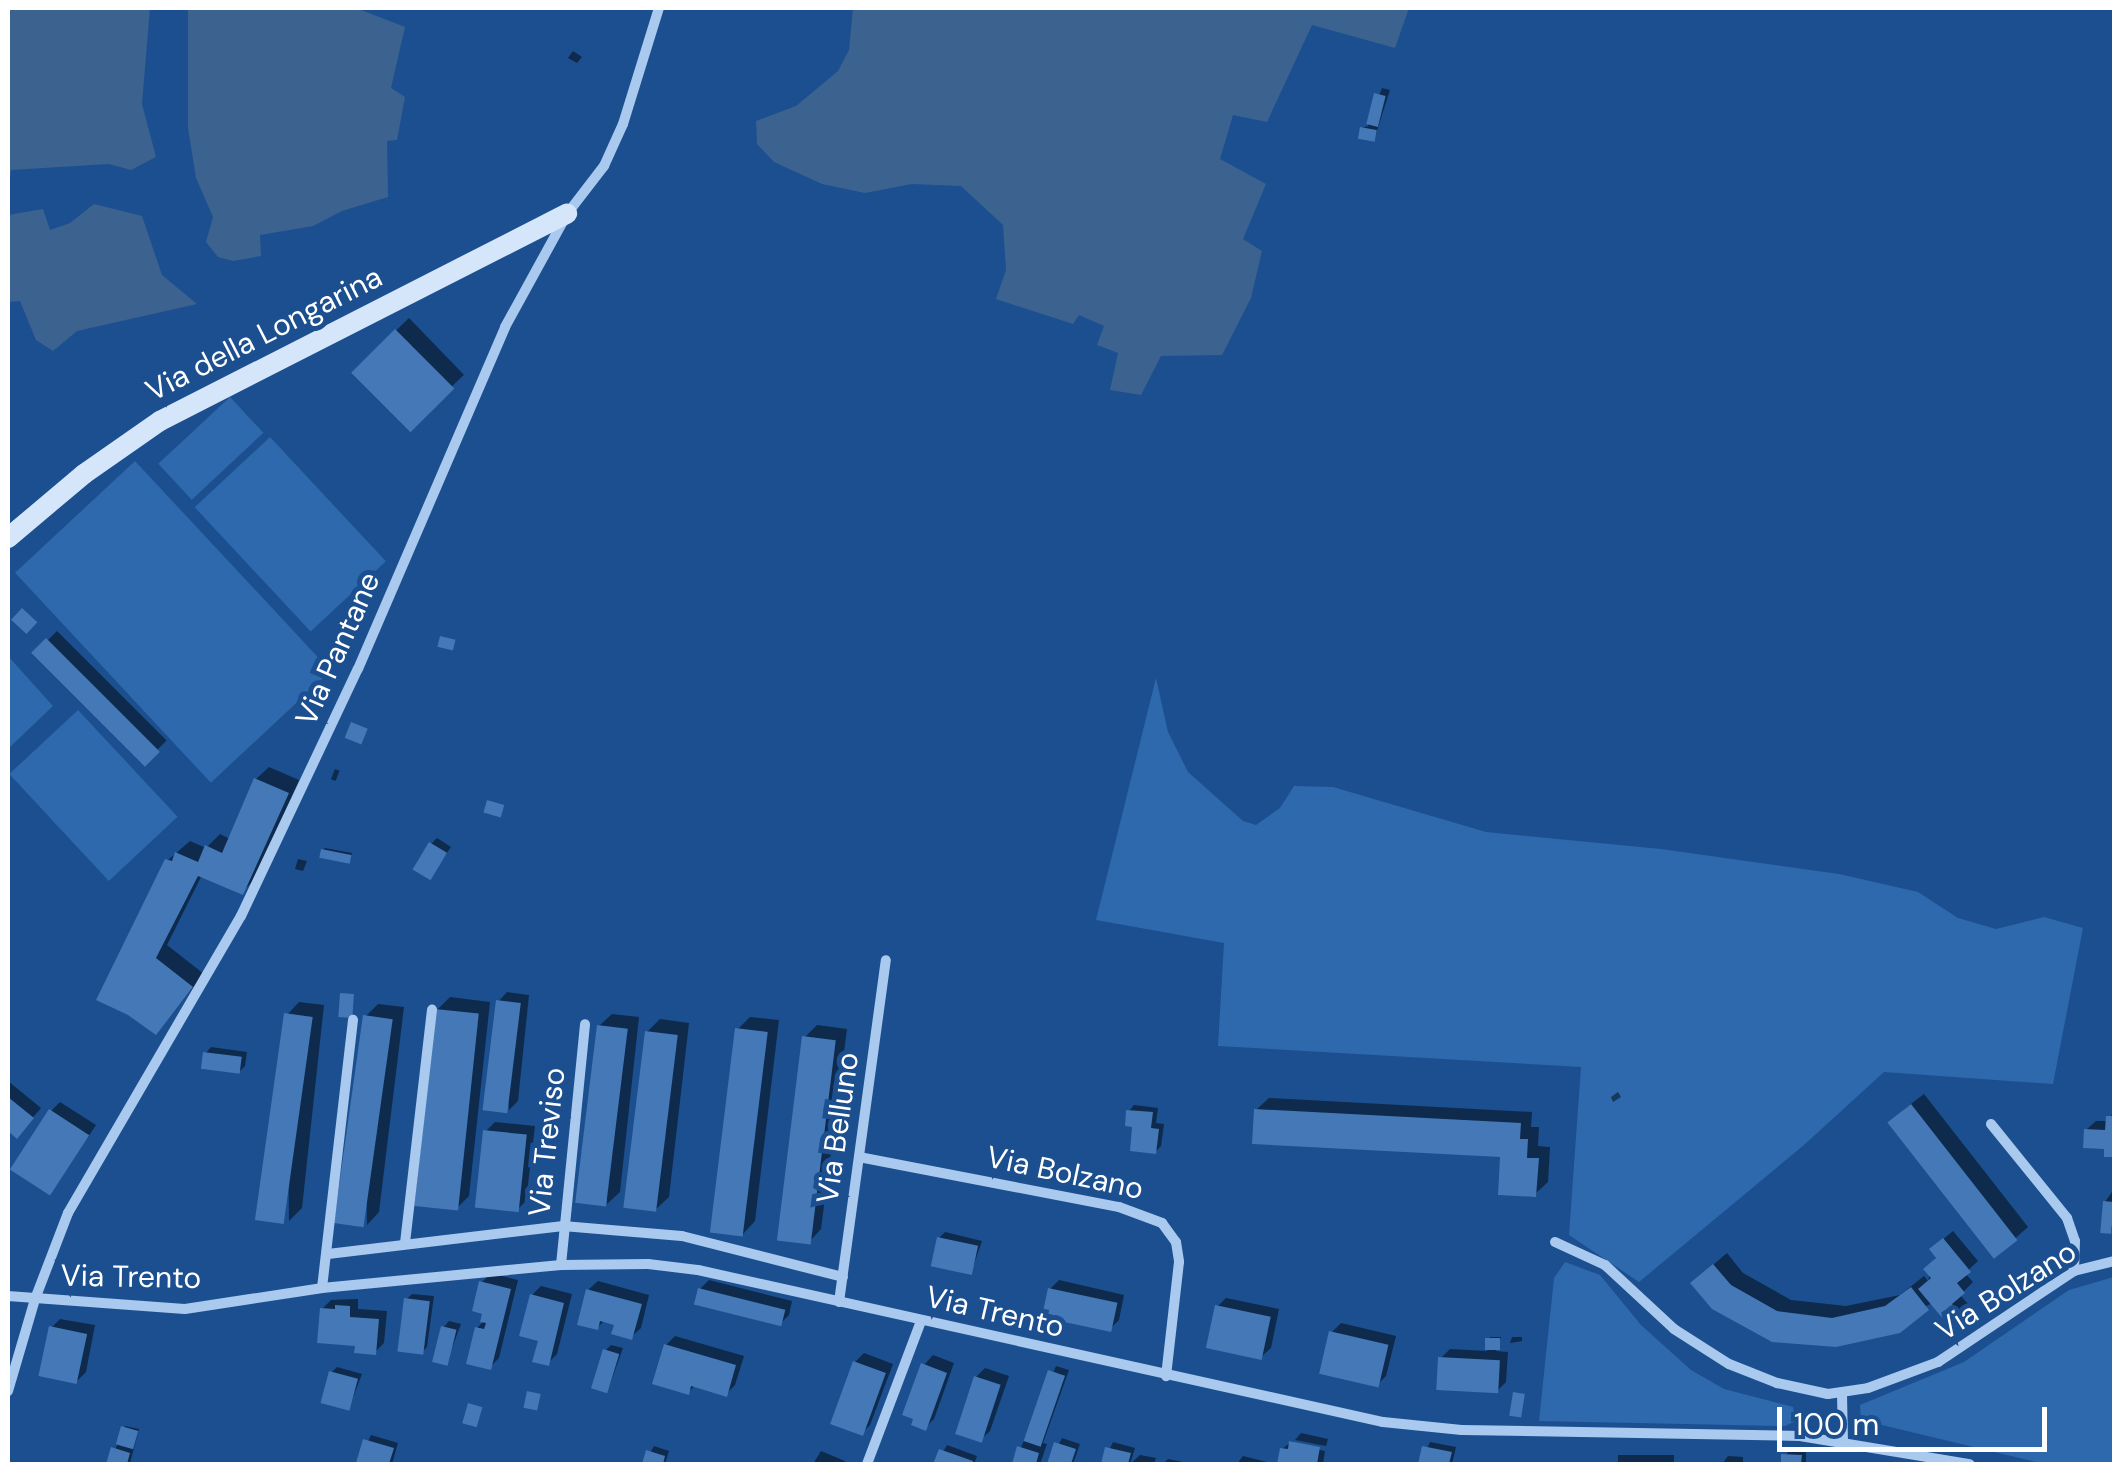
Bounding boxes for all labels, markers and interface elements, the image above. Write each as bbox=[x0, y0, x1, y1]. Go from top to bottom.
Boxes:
street label: Via della Longarina bbox=[140, 259, 388, 409]
street label: Via Pantane bbox=[288, 567, 388, 731]
street label: Via Belluno bbox=[810, 1050, 866, 1206]
street label: Via Treviso bbox=[521, 1066, 573, 1218]
street label: Via Bolzano bbox=[983, 1139, 1147, 1207]
street label: Via Bolzano bbox=[1929, 1234, 2083, 1348]
street label: Via Trento bbox=[60, 1258, 202, 1296]
street label: Via Trento bbox=[922, 1279, 1068, 1345]
scale bar bbox=[1782, 1387, 2052, 1449]
text: 100 m bbox=[1794, 1405, 1879, 1444]

